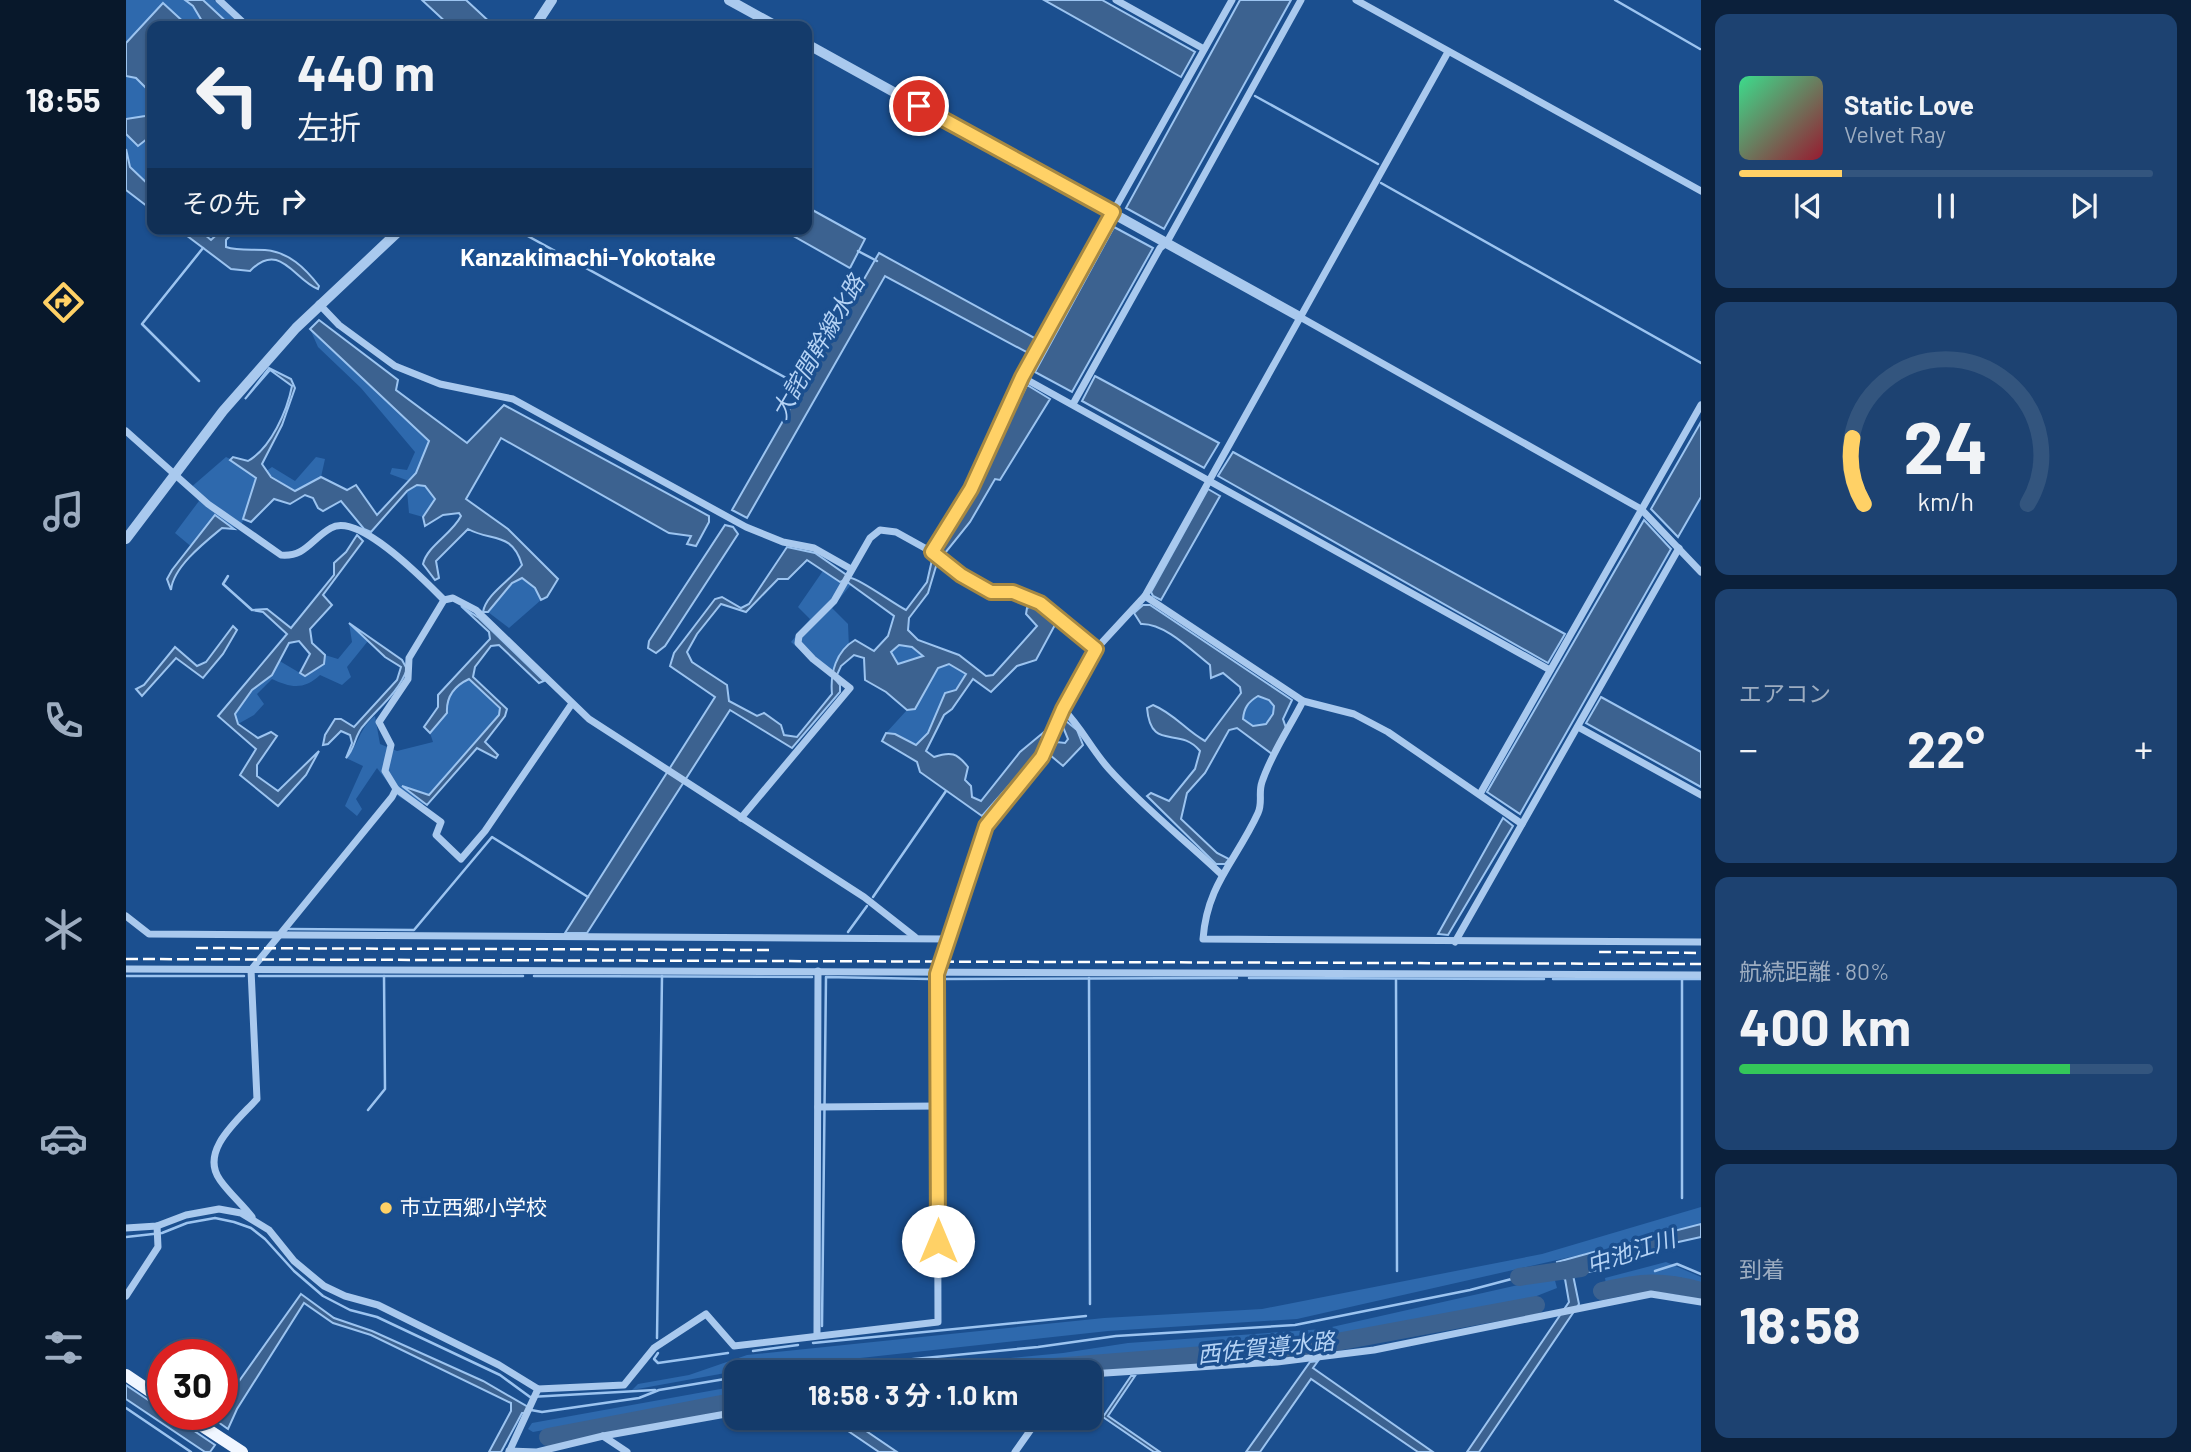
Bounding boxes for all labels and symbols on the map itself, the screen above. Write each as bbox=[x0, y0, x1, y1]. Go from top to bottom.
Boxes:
pin bbox=[889, 76, 949, 136]
district label: Kanzakimachi-Yokotake bbox=[460, 242, 716, 271]
water label: 大詫間幹線水路 bbox=[765, 268, 871, 423]
place label: 市立西郷小学校 bbox=[400, 1194, 547, 1219]
marker: 市立西郷小学校 bbox=[378, 1200, 394, 1216]
position arrow bbox=[901, 1204, 975, 1278]
water label: 中池江川 bbox=[1583, 1223, 1682, 1279]
water label: 西佐賀導水路 bbox=[1196, 1326, 1338, 1368]
speed limit sign: 30 bbox=[147, 1339, 238, 1430]

